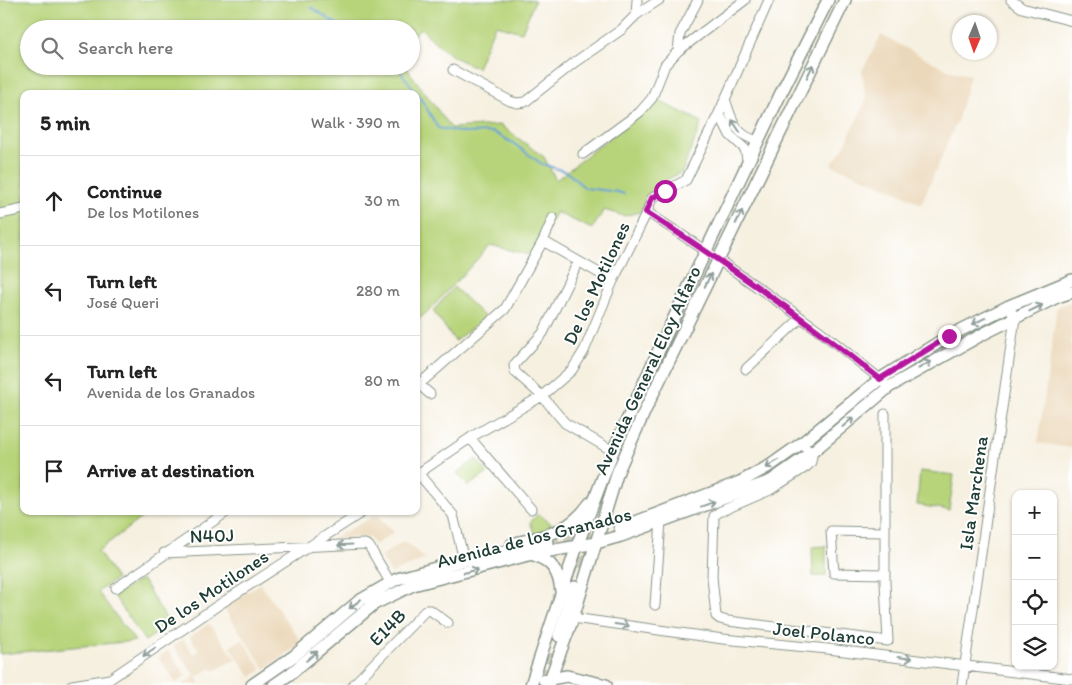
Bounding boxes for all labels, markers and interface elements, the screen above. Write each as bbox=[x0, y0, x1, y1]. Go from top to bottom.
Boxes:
north arrow bbox=[952, 15, 997, 60]
search box bbox=[20, 20, 420, 75]
icon: search bbox=[38, 34, 66, 62]
text: Search here bbox=[78, 36, 173, 59]
one-way arrow bbox=[806, 63, 816, 78]
text: 5 min bbox=[40, 110, 90, 135]
text: Walk · 390 m bbox=[311, 113, 400, 132]
one-way arrow bbox=[731, 119, 741, 133]
text: Continue bbox=[87, 180, 162, 203]
route start bbox=[654, 180, 677, 203]
icon: ahead bbox=[40, 187, 68, 215]
text: 30 m bbox=[364, 191, 400, 210]
text: De los Motilones bbox=[87, 203, 199, 222]
one-way arrow bbox=[734, 209, 744, 224]
street label: De los Motilones bbox=[558, 218, 635, 348]
street label: Avenida General Eloy Alfaro bbox=[589, 262, 706, 478]
text: Turn left bbox=[87, 270, 157, 293]
one-way arrow bbox=[704, 273, 713, 288]
icon: left bbox=[40, 277, 68, 305]
text: 280 m bbox=[356, 281, 400, 300]
text: José Queri bbox=[87, 293, 159, 312]
one-way arrow bbox=[1028, 302, 1043, 312]
one-way arrow bbox=[972, 317, 987, 326]
route end bbox=[938, 325, 961, 348]
text: Turn left bbox=[87, 360, 157, 383]
one-way arrow bbox=[917, 360, 931, 370]
icon: left bbox=[40, 367, 68, 395]
text: 80 m bbox=[364, 371, 400, 390]
text: Avenida de los Granados bbox=[87, 383, 255, 402]
one-way arrow bbox=[841, 416, 854, 427]
street label: Isla Marchena bbox=[954, 434, 993, 552]
icon: arrive bbox=[40, 457, 68, 485]
text: Arrive at destination bbox=[87, 459, 254, 482]
one-way arrow bbox=[765, 459, 779, 469]
map controls bbox=[1012, 490, 1057, 670]
button: + bbox=[1012, 490, 1057, 535]
one-way arrow bbox=[700, 499, 715, 508]
street label: Avenida de los Granados bbox=[434, 502, 634, 573]
street label: N40J bbox=[189, 523, 235, 548]
button: − bbox=[1012, 535, 1057, 580]
one-way arrow bbox=[337, 541, 353, 550]
street label: De los Motilones bbox=[150, 545, 273, 638]
one-way arrow bbox=[463, 565, 479, 575]
button: locate bbox=[1012, 580, 1057, 625]
one-way arrow bbox=[349, 599, 362, 610]
street label: E14B bbox=[364, 604, 411, 651]
street label: Joel Polanco bbox=[772, 617, 876, 650]
one-way arrow bbox=[613, 620, 629, 630]
button: layers bbox=[1012, 625, 1057, 670]
one-way arrow bbox=[143, 647, 156, 658]
one-way arrow bbox=[306, 650, 319, 661]
one-way arrow bbox=[896, 653, 912, 663]

